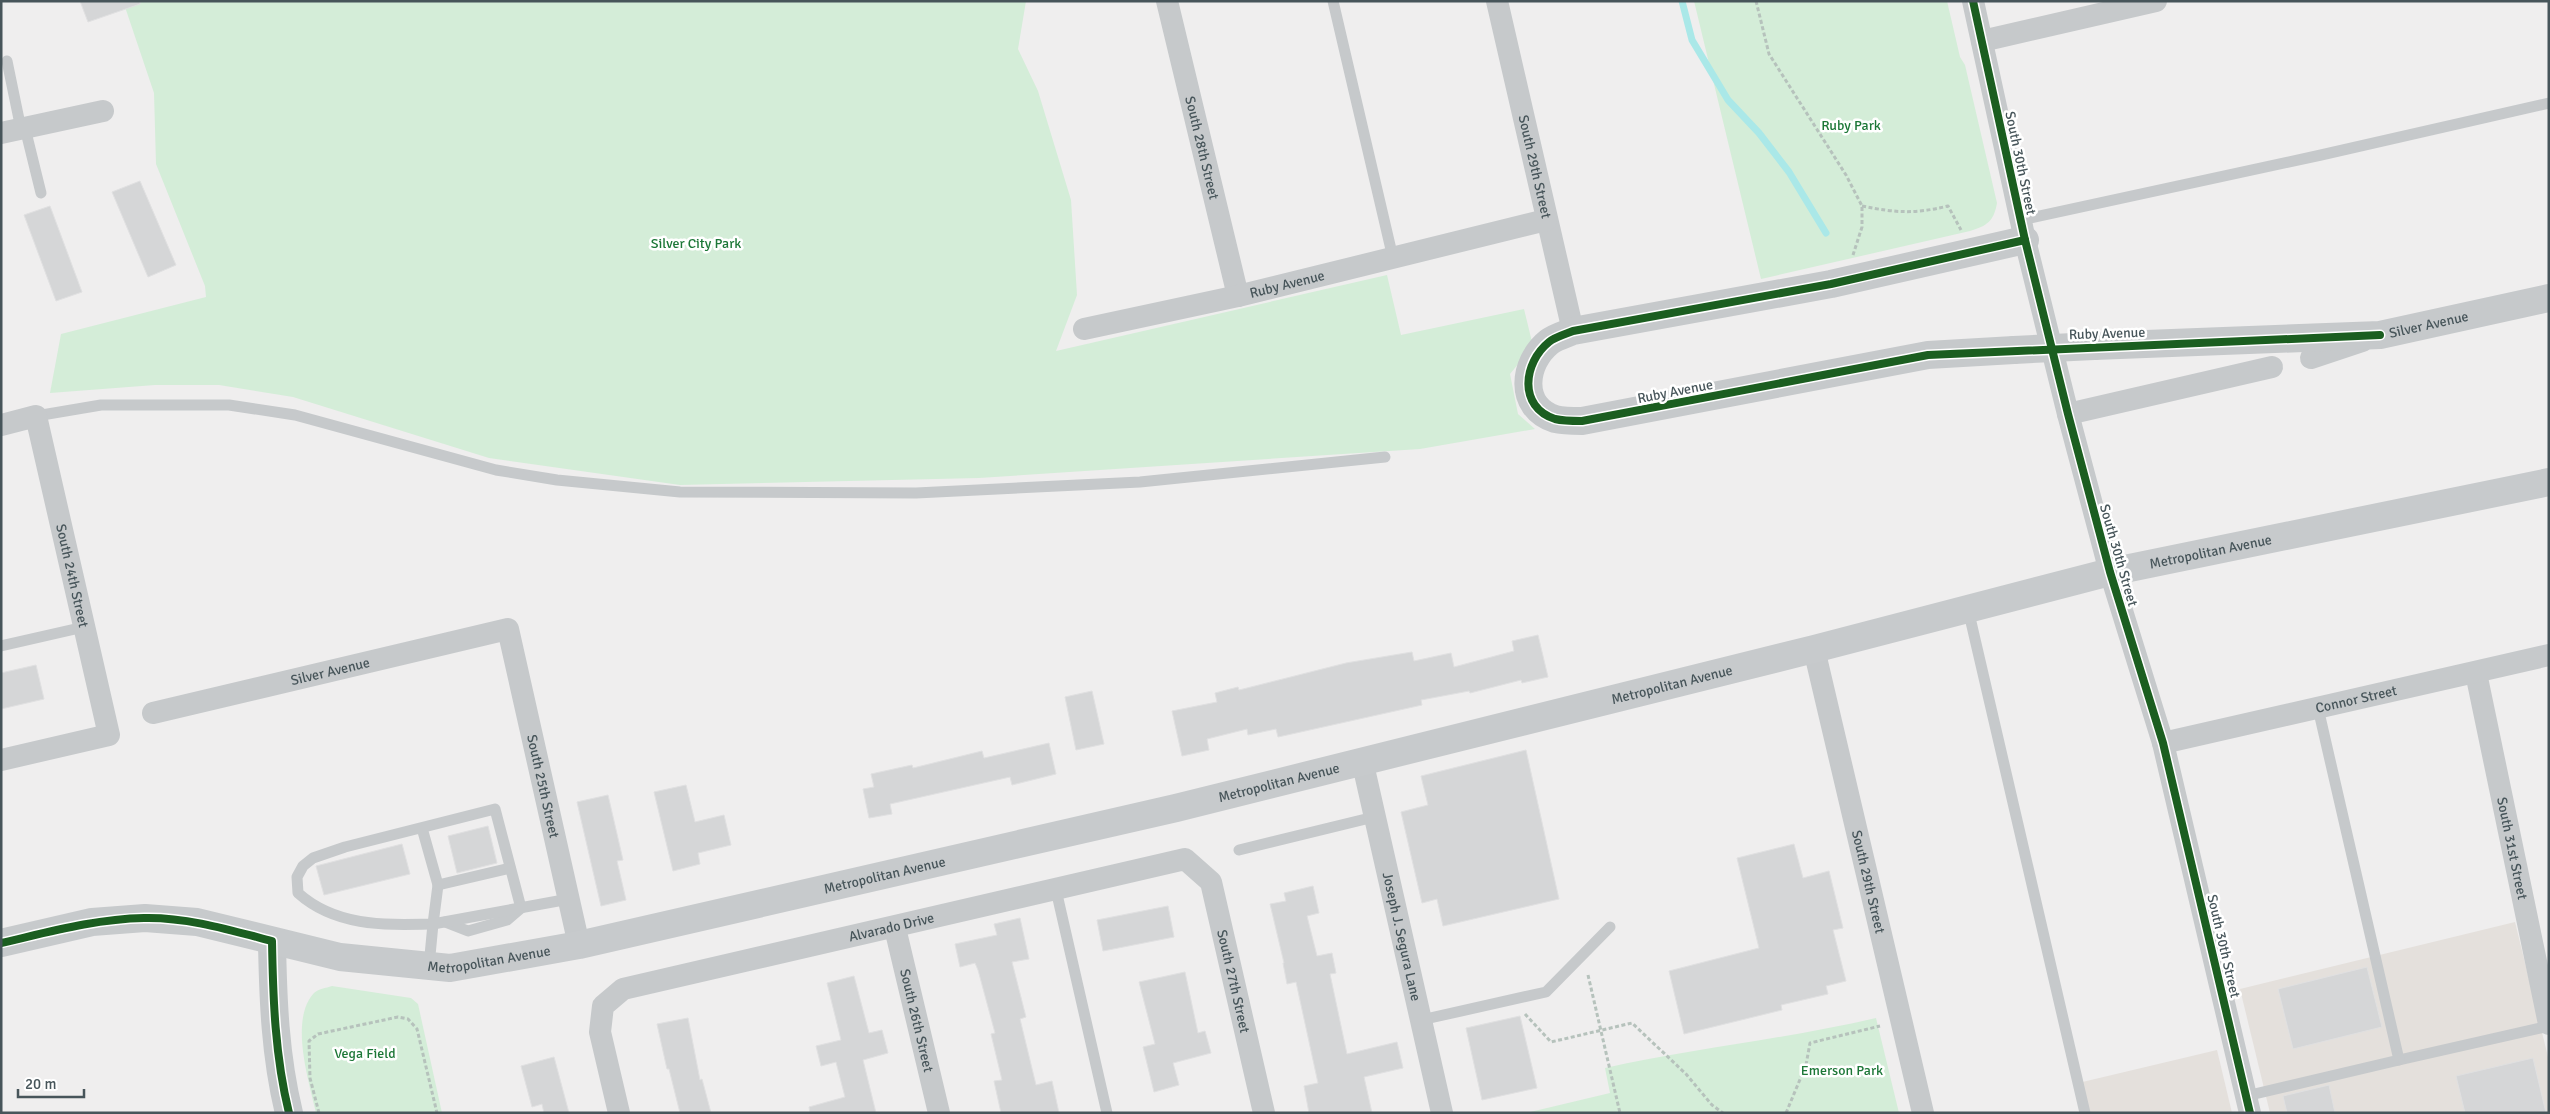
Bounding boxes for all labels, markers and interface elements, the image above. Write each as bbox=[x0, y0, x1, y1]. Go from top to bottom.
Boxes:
street label: South 28th Street bbox=[1181, 95, 1222, 201]
street label: South 30th Street bbox=[2001, 110, 2040, 217]
street label: South 29th Street bbox=[1515, 113, 1555, 220]
park label: Ruby Park bbox=[1821, 117, 1881, 134]
park label: Silver City Park bbox=[651, 235, 741, 252]
street label: Ruby Avenue bbox=[1248, 267, 1326, 302]
street label: Silver Avenue bbox=[2387, 308, 2470, 342]
street label: Ruby Avenue bbox=[2068, 324, 2146, 343]
street label: Ruby Avenue bbox=[1636, 376, 1714, 407]
street label: South 30th Street bbox=[2096, 502, 2141, 608]
street label: South 24th Street bbox=[52, 522, 92, 629]
street label: Metropolitan Avenue bbox=[2148, 531, 2273, 573]
street label: Silver Avenue bbox=[289, 654, 372, 689]
street label: Metropolitan Avenue bbox=[1609, 662, 1734, 708]
street label: Connor Street bbox=[2314, 682, 2399, 717]
street label: South 25th Street bbox=[523, 733, 563, 840]
street label: Metropolitan Avenue bbox=[1217, 760, 1341, 806]
street label: South 31st Street bbox=[2493, 796, 2531, 901]
street label: South 29th Street bbox=[1848, 828, 1889, 935]
street label: Metropolitan Avenue bbox=[822, 853, 947, 898]
street label: Joseph J. Segura Lane bbox=[1379, 871, 1424, 1003]
street label: South 30th Street bbox=[2203, 893, 2244, 1000]
street label: Alvarado Drive bbox=[847, 909, 936, 946]
street label: South 27th Street bbox=[1213, 928, 1253, 1035]
street label: Metropolitan Avenue bbox=[427, 942, 552, 977]
street label: South 26th Street bbox=[896, 967, 937, 1074]
park label: Vega Field bbox=[334, 1045, 396, 1062]
park label: Emerson Park bbox=[1801, 1062, 1883, 1079]
scale bar bbox=[18, 1066, 84, 1098]
text: 20 m bbox=[25, 1075, 56, 1093]

